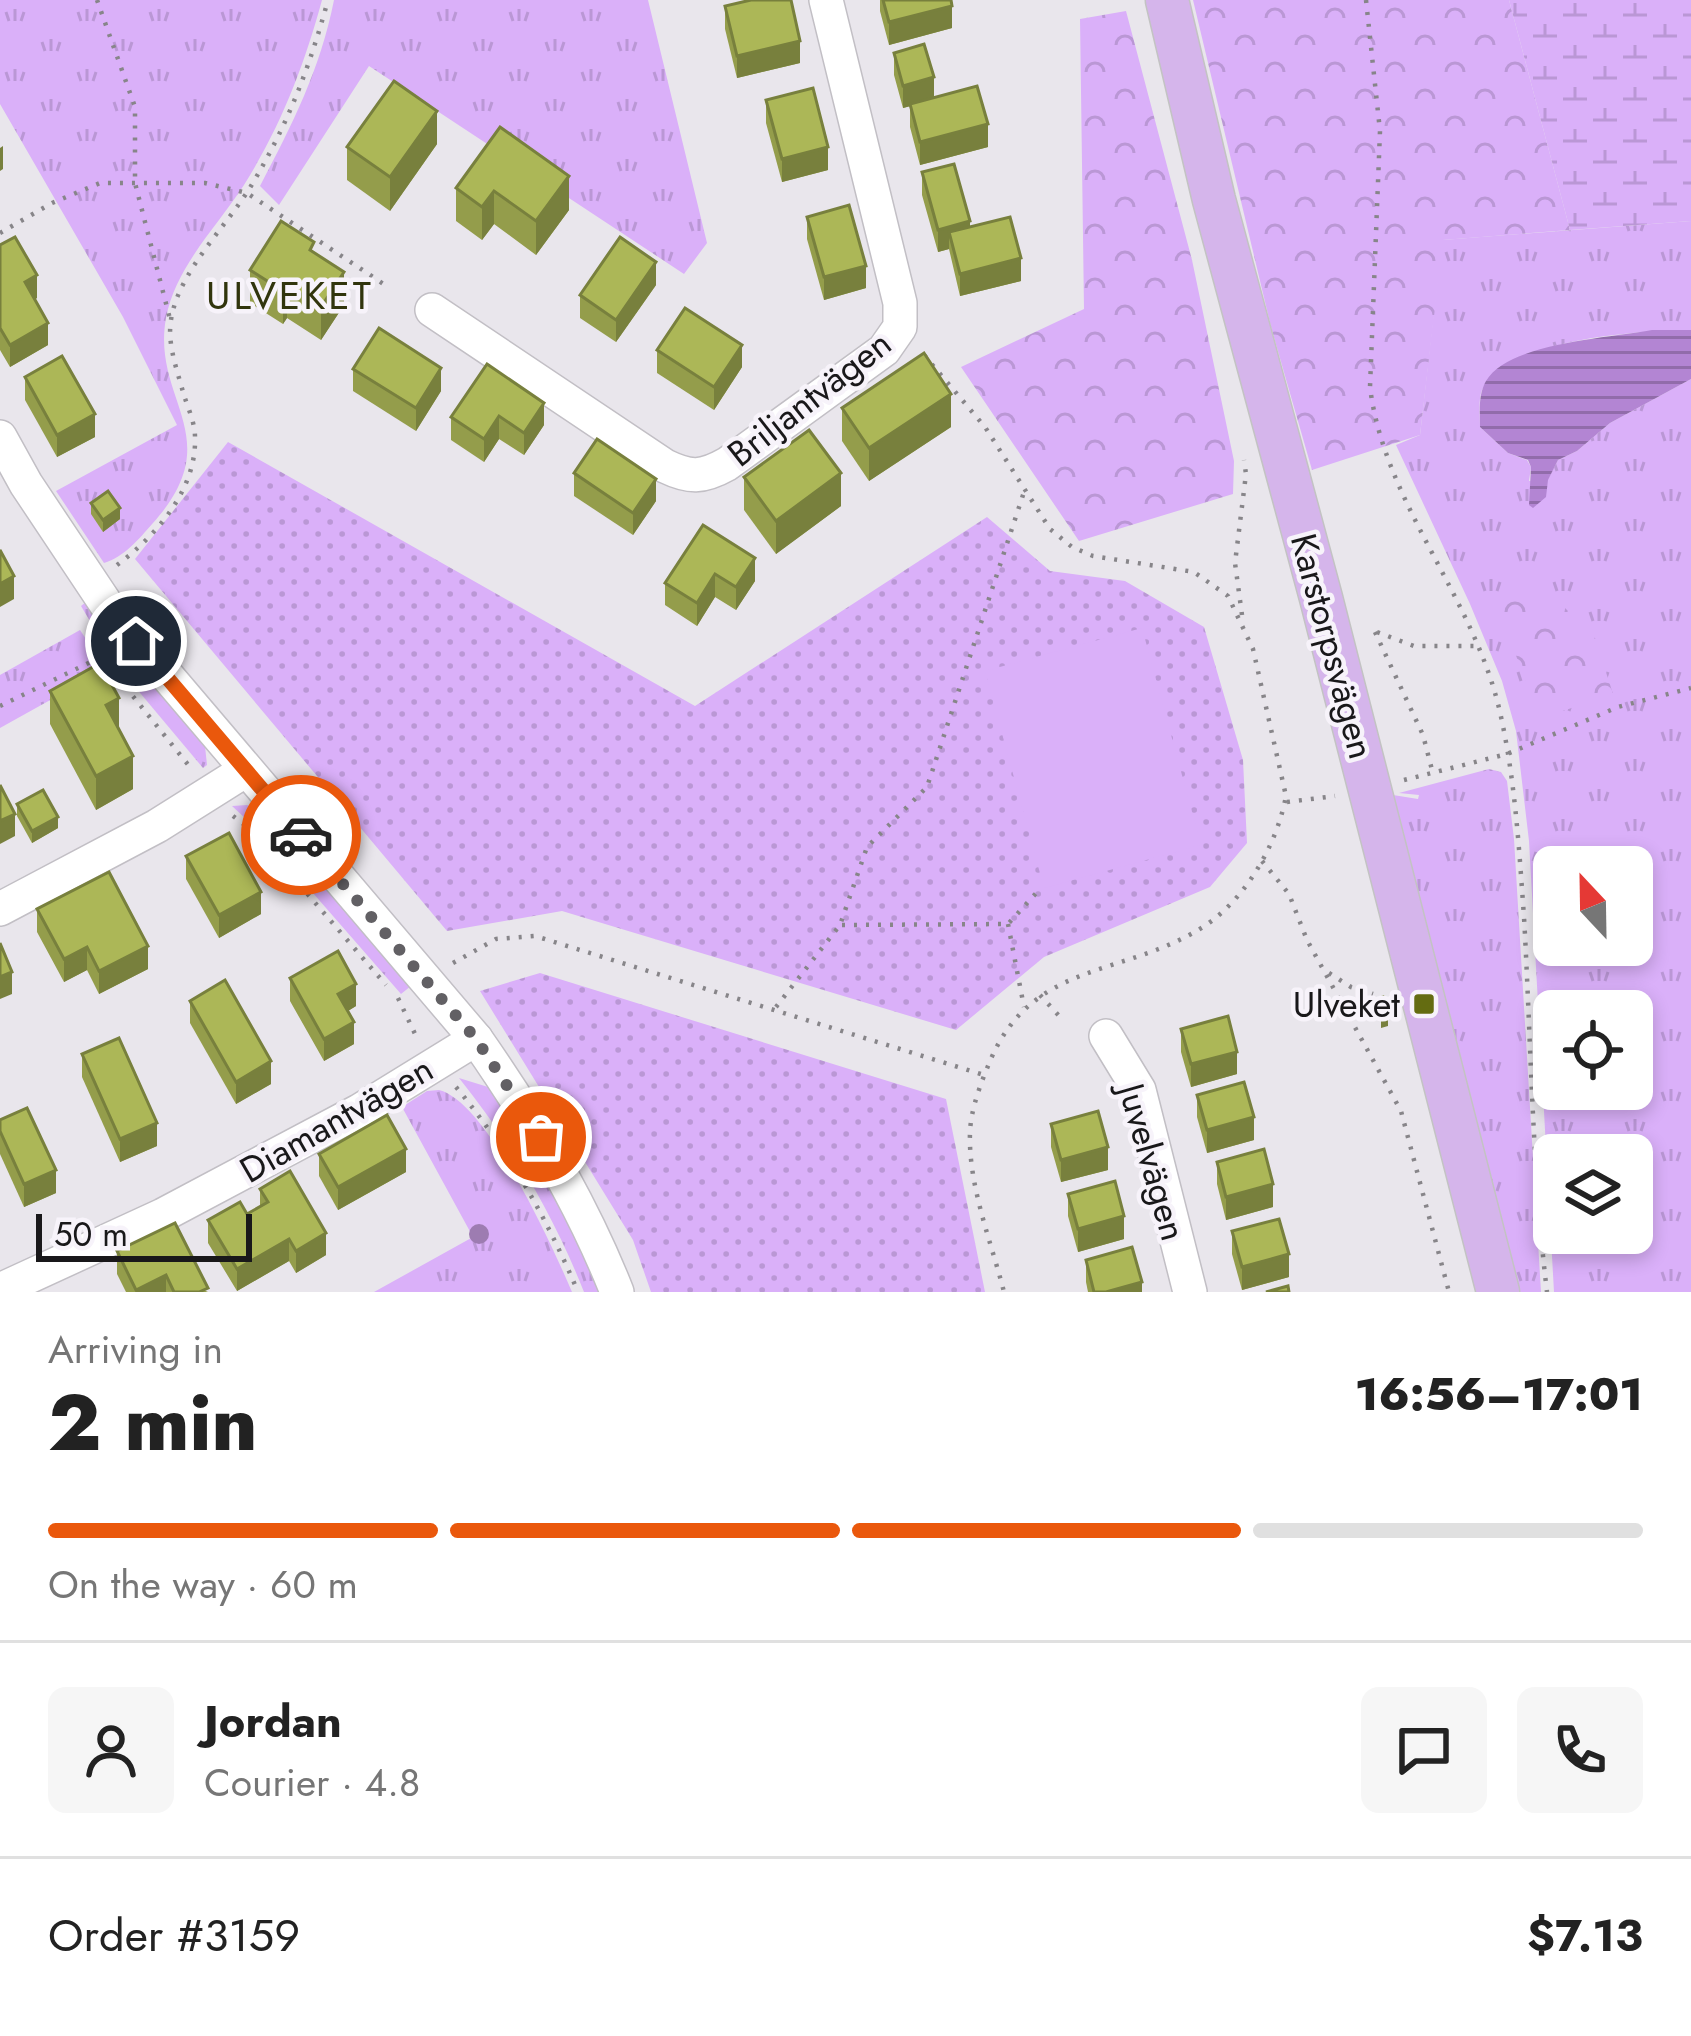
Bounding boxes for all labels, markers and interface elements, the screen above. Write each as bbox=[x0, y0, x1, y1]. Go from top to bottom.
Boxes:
district label: ULVEKET bbox=[206, 267, 374, 324]
street label: Briljantvägen bbox=[716, 317, 902, 479]
street label: Karstorpsvägen bbox=[1278, 528, 1388, 764]
pin bbox=[85, 590, 187, 692]
icon: home bbox=[103, 608, 169, 674]
courier bbox=[241, 775, 361, 895]
icon: car bbox=[268, 802, 334, 868]
north arrow bbox=[1533, 846, 1653, 966]
map controls bbox=[1533, 846, 1653, 1254]
place label: Ulveket bbox=[1293, 978, 1400, 1030]
button: locate bbox=[1533, 990, 1653, 1110]
marker: Ulveket bbox=[1411, 991, 1437, 1017]
street label: Diamantvägen bbox=[230, 1043, 442, 1195]
street label: Juvelvägen bbox=[1105, 1074, 1200, 1247]
pin bbox=[490, 1086, 592, 1188]
icon: bag bbox=[508, 1104, 574, 1170]
button: layers bbox=[1533, 1134, 1653, 1254]
scale bar bbox=[36, 1208, 252, 1261]
text: 50 m bbox=[54, 1211, 128, 1258]
text: Arriving in bbox=[48, 1321, 223, 1378]
text: 16:56–17:01 bbox=[1355, 1362, 1643, 1427]
text: 2 min bbox=[48, 1367, 257, 1479]
text: On the way · 60 m bbox=[48, 1556, 358, 1613]
button: person bbox=[48, 1687, 174, 1813]
button: chat bbox=[1361, 1687, 1487, 1813]
button: phone bbox=[1517, 1687, 1643, 1813]
text: Jordan bbox=[204, 1689, 342, 1754]
text: Courier · 4.8 bbox=[204, 1754, 420, 1811]
text: Order #3159 bbox=[48, 1903, 300, 1968]
text: $7.13 bbox=[1527, 1903, 1643, 1968]

